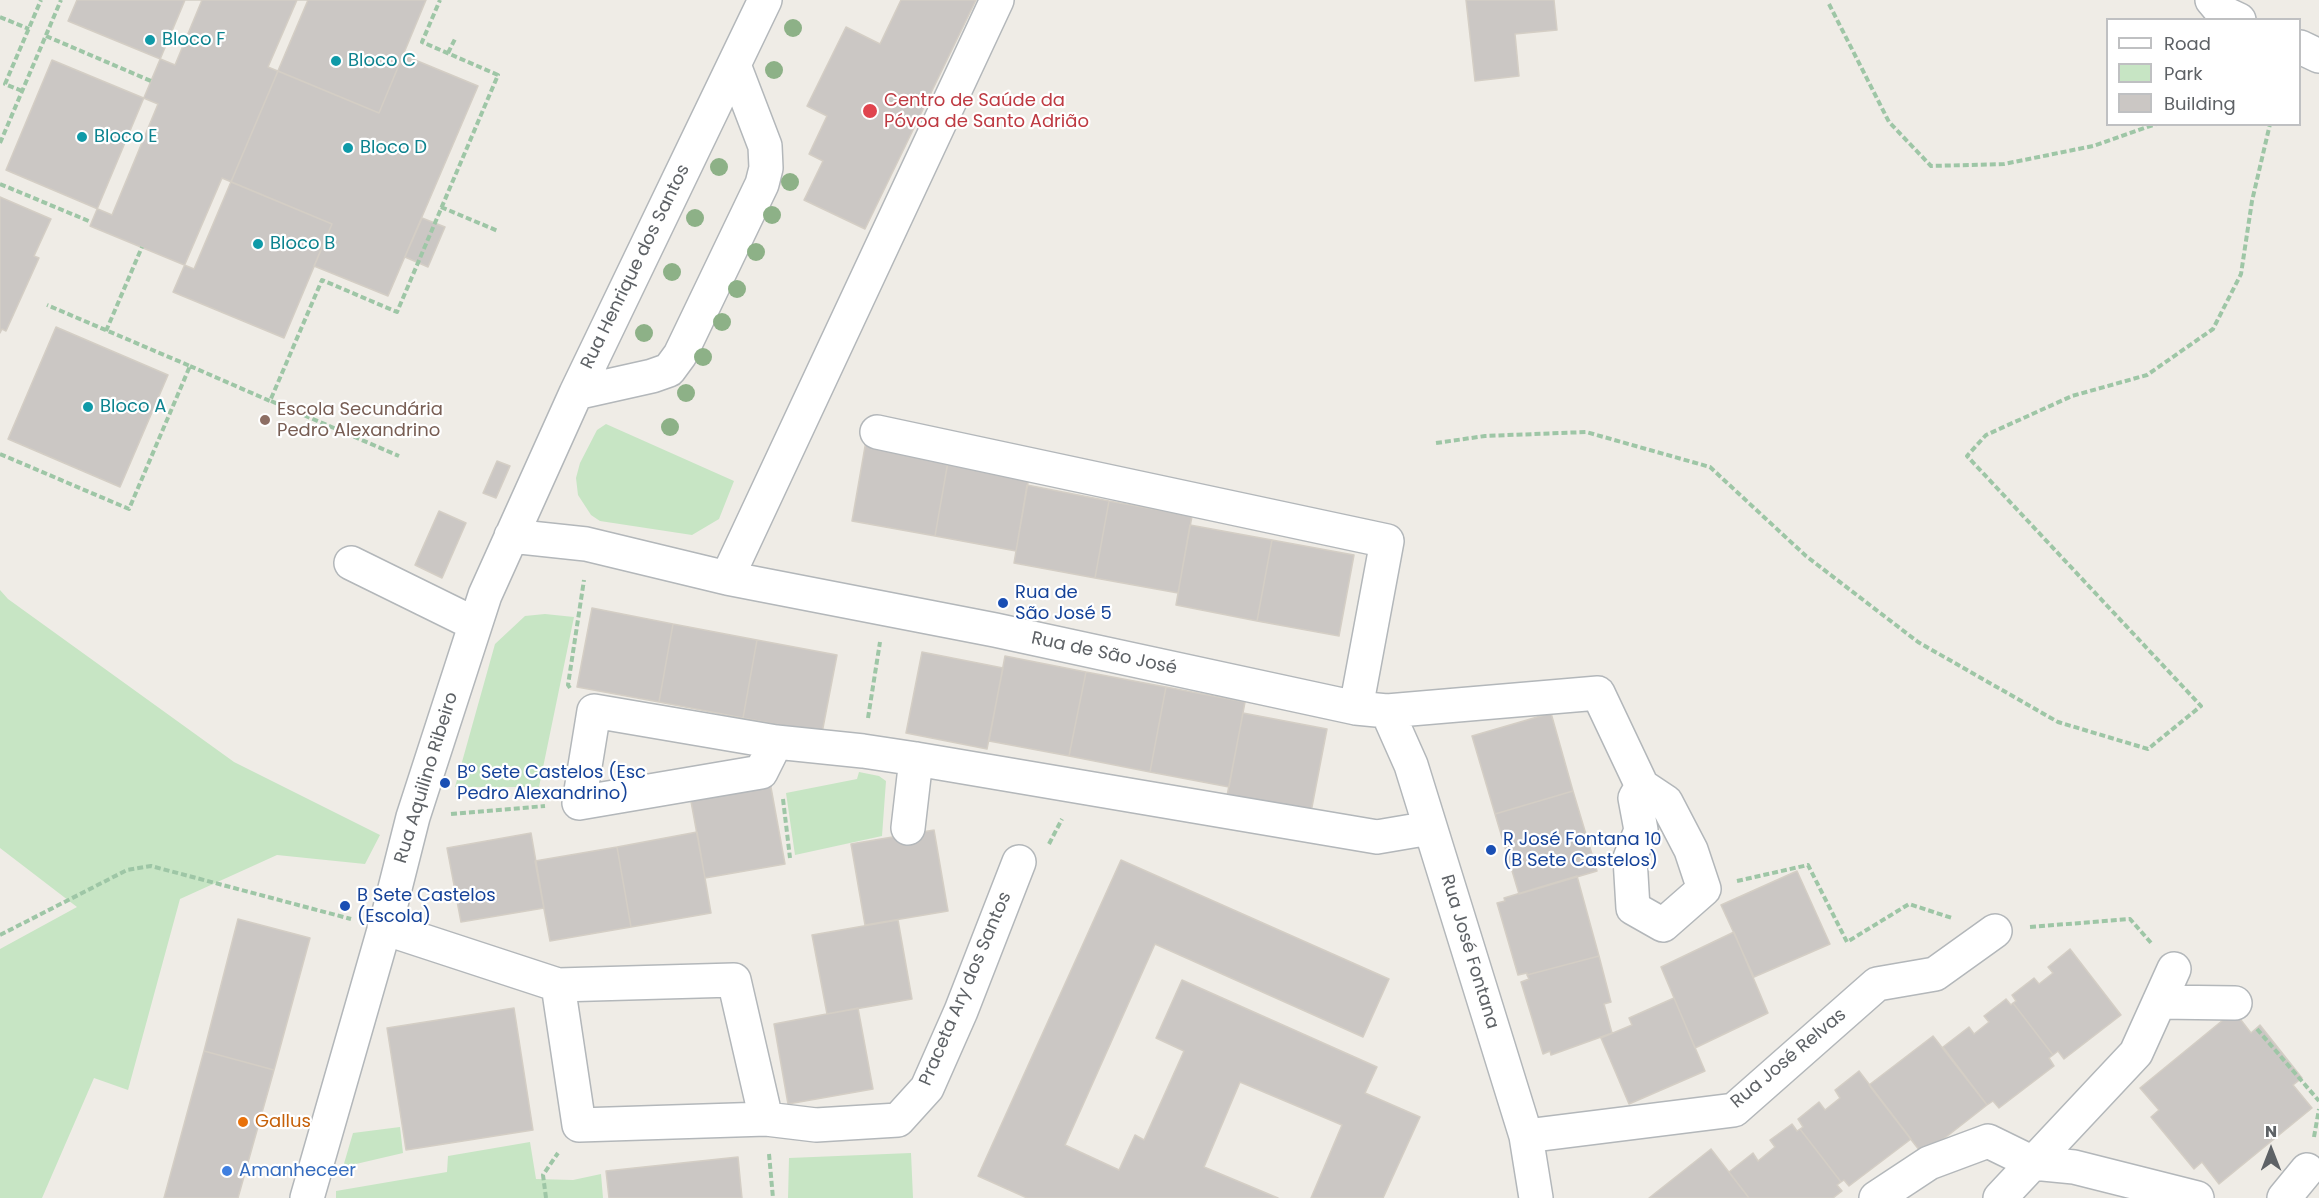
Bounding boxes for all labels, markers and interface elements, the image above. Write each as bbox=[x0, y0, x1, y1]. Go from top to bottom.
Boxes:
legend bbox=[2106, 18, 2301, 126]
place label: Bloco F bbox=[162, 29, 225, 51]
text: Road bbox=[2164, 31, 2211, 56]
marker: Bloco F bbox=[143, 33, 157, 47]
place label: Bloco C bbox=[348, 50, 416, 72]
marker: Bloco C bbox=[329, 54, 343, 68]
text: Park bbox=[2164, 61, 2203, 86]
place label: Centro de Saúde da Póvoa de Santo Adrião bbox=[884, 90, 1089, 132]
text: Building bbox=[2164, 91, 2236, 116]
marker: Centro de Saúde da Póvoa de Santo Adrião bbox=[861, 102, 879, 120]
place label: Bloco E bbox=[94, 126, 157, 148]
marker: Bloco E bbox=[75, 130, 89, 144]
place label: Bloco D bbox=[360, 137, 427, 159]
marker: Bloco D bbox=[341, 141, 355, 155]
street label: Rua Henrique dos Santos bbox=[577, 161, 695, 373]
place label: Bloco B bbox=[270, 233, 335, 255]
marker: Bloco B bbox=[251, 237, 265, 251]
place label: Bloco A bbox=[100, 396, 166, 418]
place label: Escola Secundária Pedro Alexandrino bbox=[277, 399, 443, 442]
marker: Bloco A bbox=[81, 400, 95, 414]
marker: Escola Secundária Pedro Alexandrino bbox=[258, 413, 272, 427]
place label: Rua de São José 5 bbox=[1015, 582, 1112, 624]
marker: Rua de São José 5 bbox=[996, 596, 1010, 610]
street label: Rua de São José bbox=[1029, 628, 1179, 680]
street label: Rua Aquilino Ribeiro bbox=[391, 690, 463, 866]
place label: Bº Sete Castelos (Esc Pedro Alexandrino) bbox=[457, 762, 646, 804]
marker: Bº Sete Castelos (Esc Pedro Alexandrino) bbox=[438, 776, 452, 790]
place label: R José Fontana 10 (B Sete Castelos) bbox=[1503, 829, 1662, 872]
marker: R José Fontana 10 (B Sete Castelos) bbox=[1484, 843, 1498, 857]
street label: Rua José Fontana bbox=[1435, 872, 1503, 1032]
place label: B Sete Castelos (Escola) bbox=[357, 885, 496, 928]
street label: Praceta Ary dos Santos bbox=[915, 889, 1017, 1089]
marker: B Sete Castelos (Escola) bbox=[338, 899, 352, 913]
street label: Rua José Relvas bbox=[1727, 1004, 1851, 1114]
place label: Gallus bbox=[255, 1111, 311, 1133]
marker: Gallus bbox=[236, 1115, 250, 1129]
north arrow bbox=[2241, 1120, 2301, 1180]
text: N bbox=[2265, 1120, 2277, 1143]
place label: Amanheceer bbox=[239, 1160, 356, 1182]
marker: Amanheceer bbox=[220, 1164, 234, 1178]

